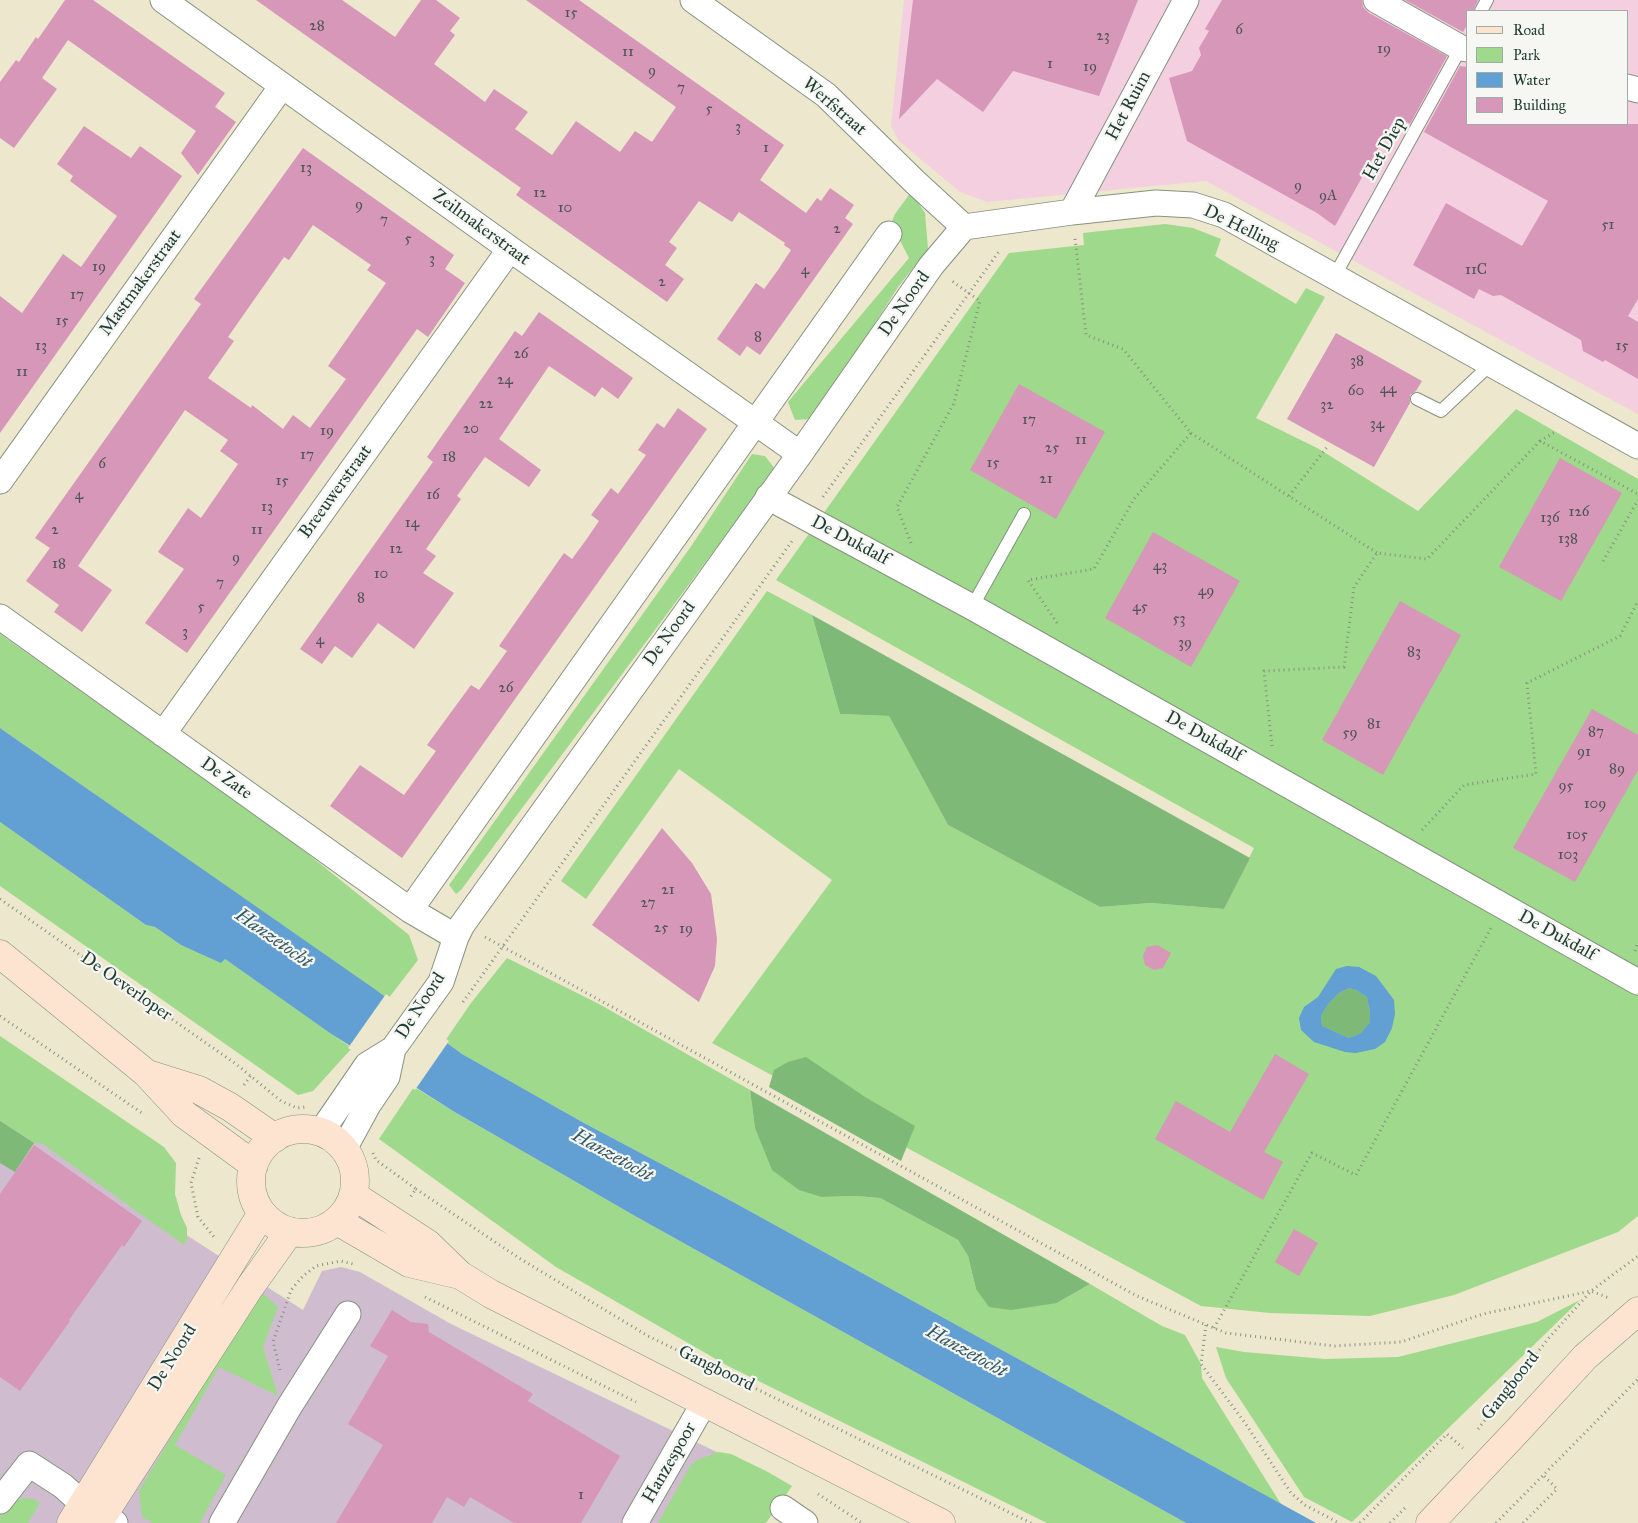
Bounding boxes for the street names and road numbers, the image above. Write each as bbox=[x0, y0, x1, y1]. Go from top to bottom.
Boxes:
street label: Het Ruim bbox=[1102, 68, 1156, 144]
street label: Werfstraat bbox=[798, 73, 870, 141]
street label: Het Diep bbox=[1359, 114, 1411, 184]
street label: Zeilmakerstraat bbox=[428, 185, 534, 271]
street label: De Helling bbox=[1200, 200, 1282, 256]
street label: Mastmakerstraat bbox=[95, 226, 187, 340]
street label: De Noord bbox=[875, 267, 935, 341]
street label: Breeuwerstraat bbox=[295, 441, 377, 543]
street label: De Dukdalf bbox=[807, 511, 893, 571]
street label: De Noord bbox=[639, 597, 701, 671]
street label: De Dukdalf bbox=[1162, 707, 1246, 767]
street label: De Zate bbox=[196, 753, 256, 805]
street label: De Dukdalf bbox=[1515, 906, 1599, 966]
street label: De Oeverloper bbox=[76, 948, 176, 1026]
street label: De Noord bbox=[392, 969, 450, 1043]
street label: De Noord bbox=[144, 1321, 202, 1395]
street label: Gangboord bbox=[675, 1341, 757, 1397]
street label: Gangboord bbox=[1477, 1347, 1545, 1425]
street label: Hanzespoor bbox=[638, 1419, 702, 1507]

